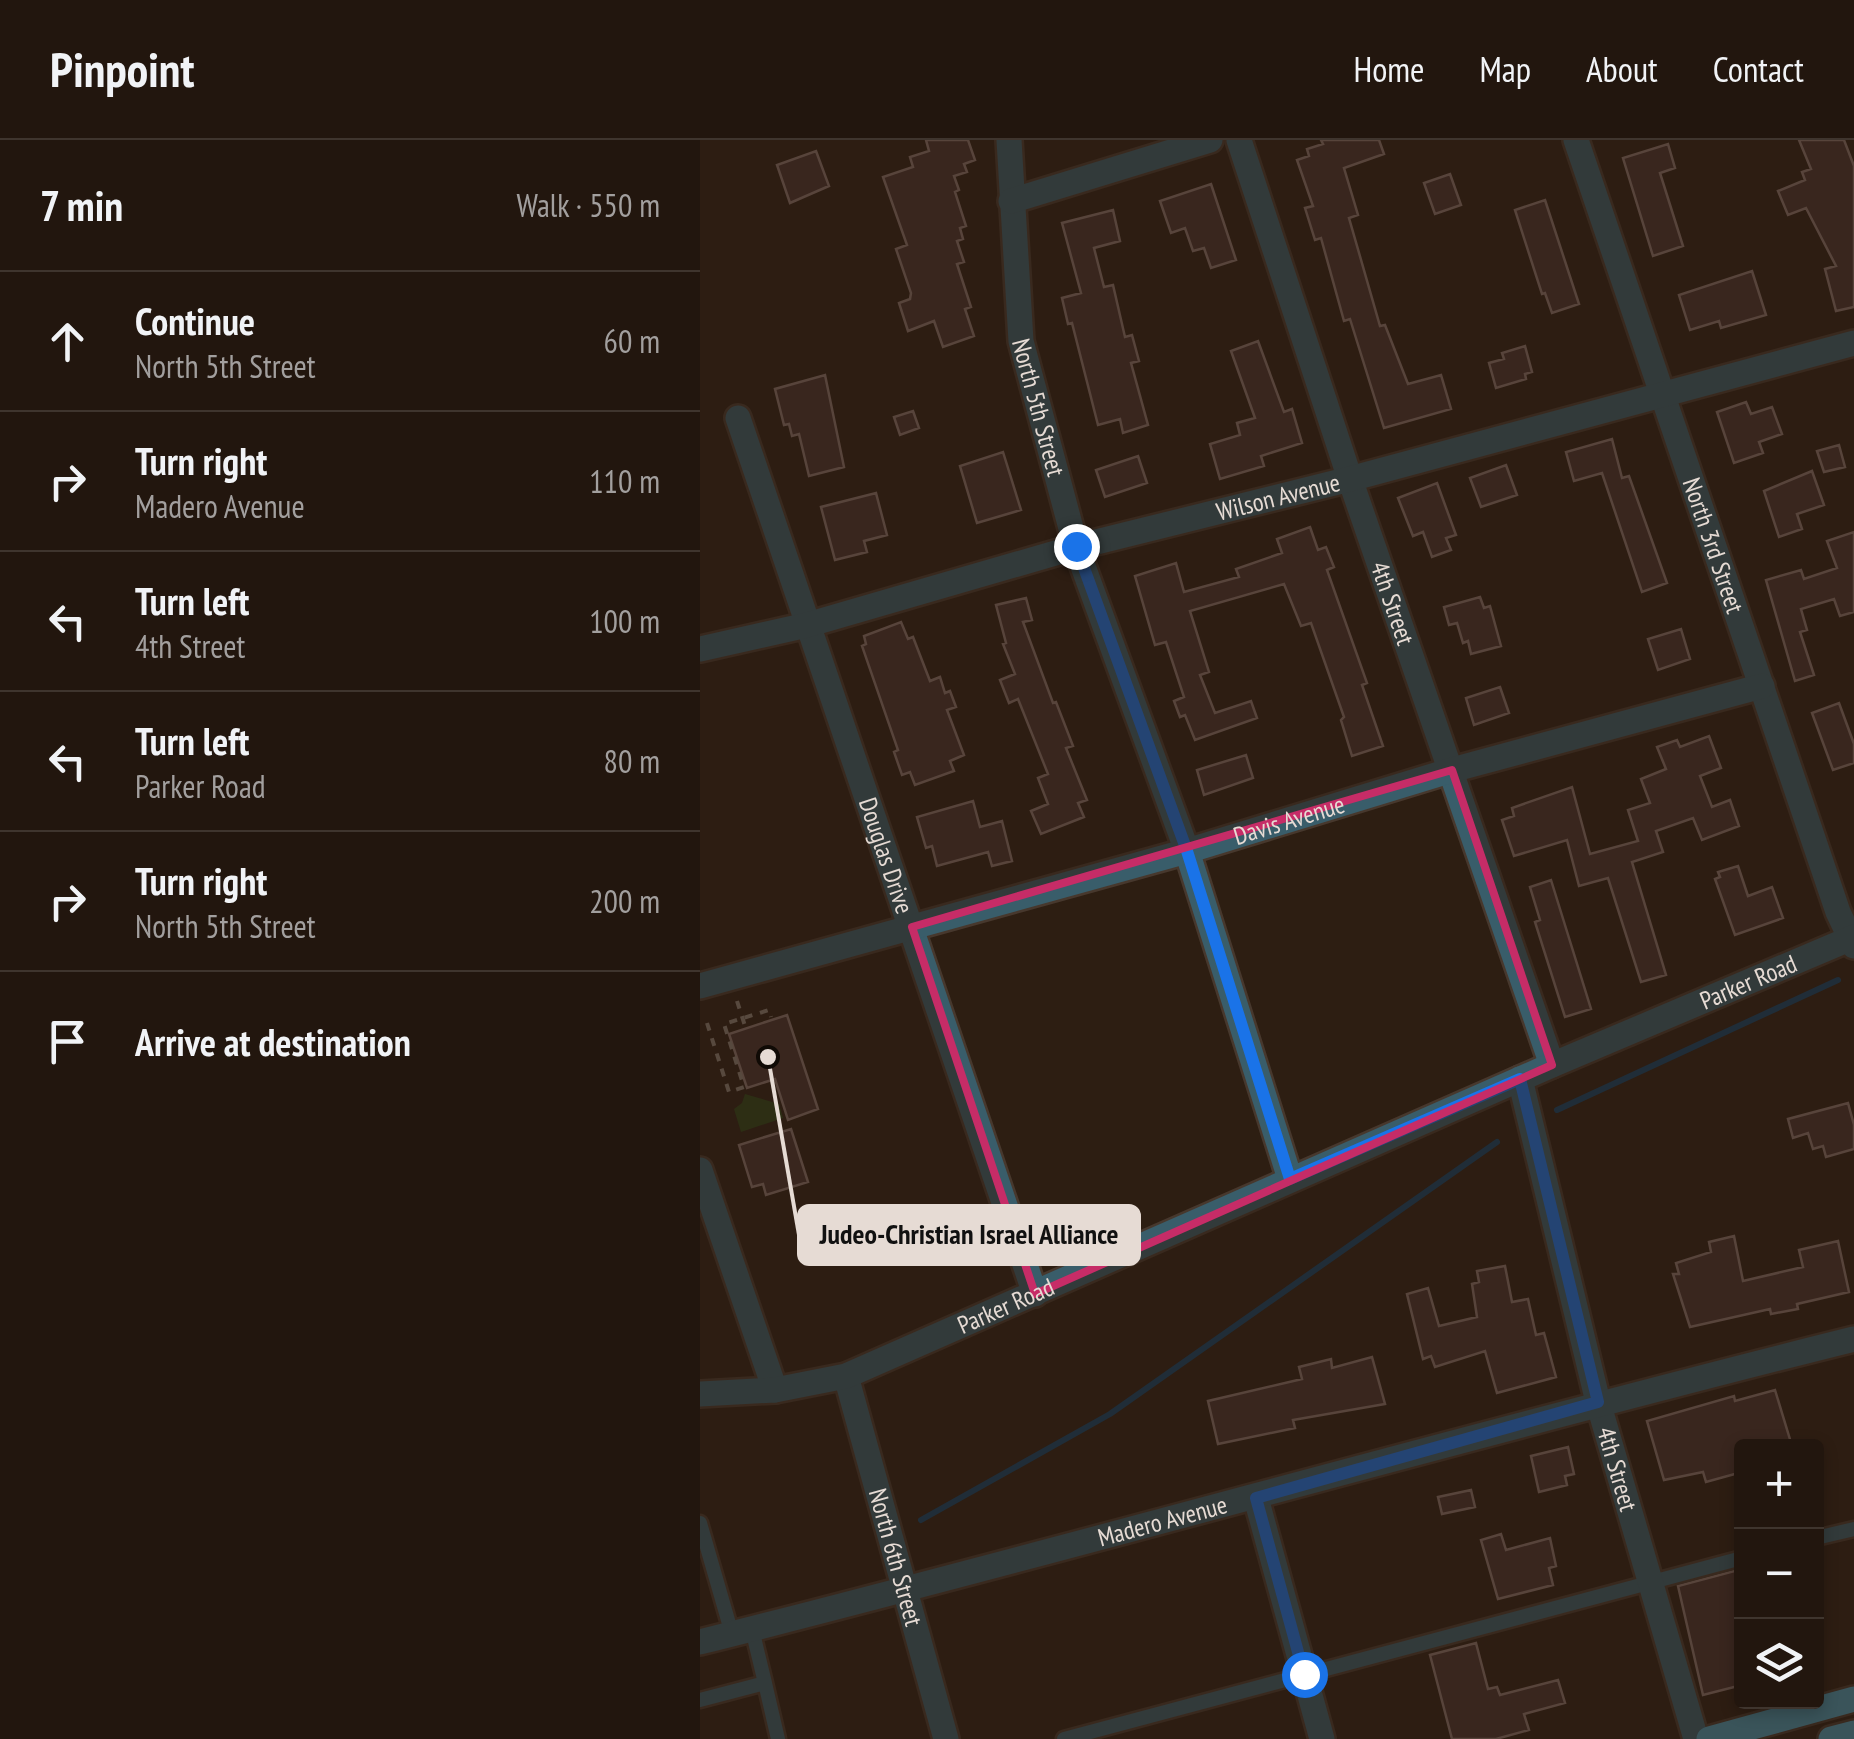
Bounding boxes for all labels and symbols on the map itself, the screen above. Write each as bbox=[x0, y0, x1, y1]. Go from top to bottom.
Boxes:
street label: North 5th Street bbox=[1005, 335, 1072, 480]
street label: Wilson Avenue bbox=[1213, 466, 1343, 528]
street label: North 3rd Street bbox=[1676, 473, 1751, 617]
route end bbox=[1054, 524, 1100, 570]
street label: 4th Street bbox=[1364, 557, 1422, 649]
street label: Davis Avenue bbox=[1229, 788, 1348, 852]
street label: Douglas Drive bbox=[852, 793, 921, 918]
street label: Parker Road bbox=[1695, 947, 1801, 1017]
callout: Judeo-Christian Israel Alliance bbox=[799, 1206, 1139, 1264]
text: Judeo-Christian Israel Alliance bbox=[818, 1215, 1119, 1252]
street label: Parker Road bbox=[953, 1270, 1059, 1341]
street label: 4th Street bbox=[1590, 1423, 1645, 1515]
street label: North 6th Street bbox=[862, 1485, 930, 1630]
street label: Madero Avenue bbox=[1094, 1488, 1231, 1554]
route start bbox=[1282, 1652, 1328, 1698]

